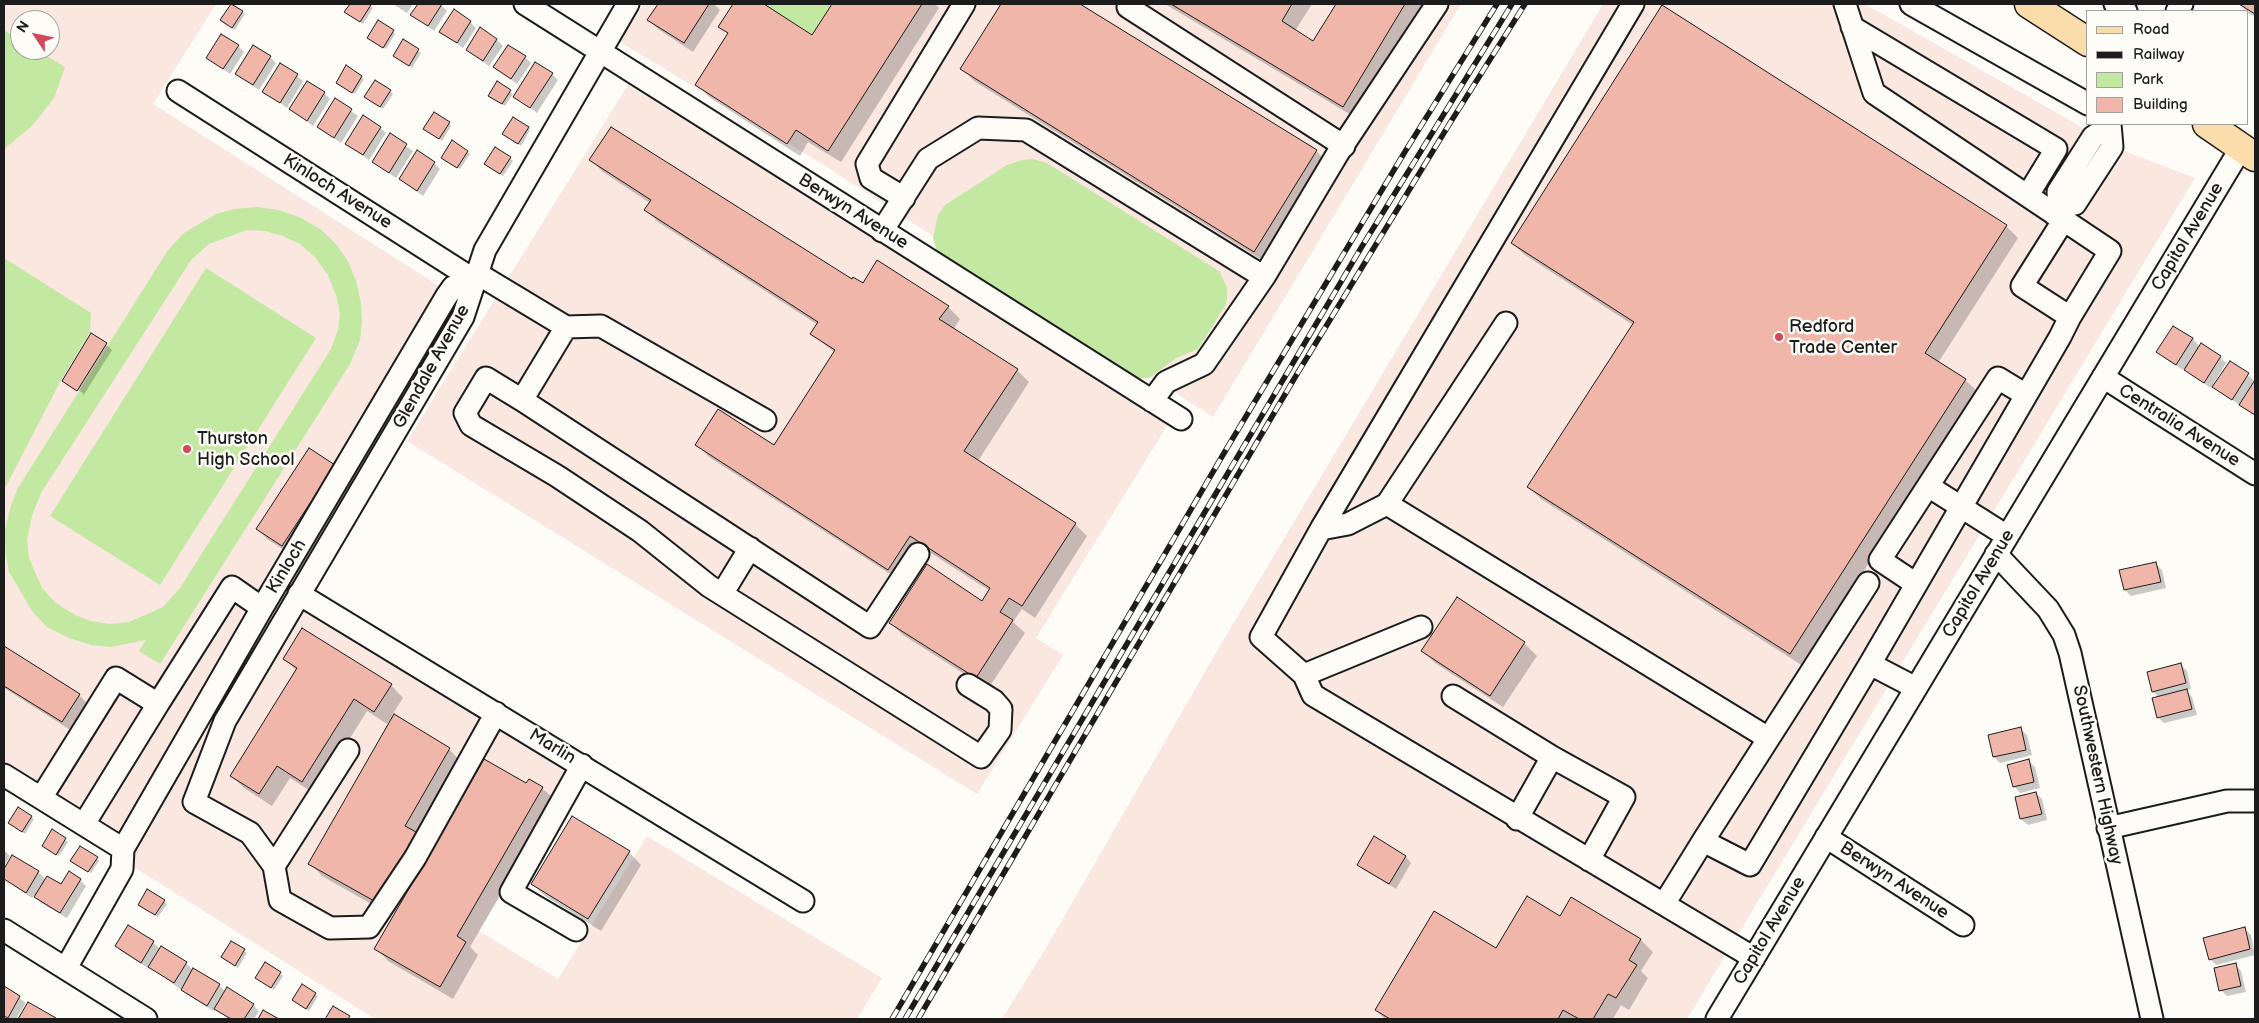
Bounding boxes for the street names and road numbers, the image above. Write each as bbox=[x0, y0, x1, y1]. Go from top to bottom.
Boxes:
street label: Kinloch Avenue bbox=[278, 150, 396, 234]
street label: Berwyn Avenue bbox=[794, 170, 912, 254]
street label: Capitol Avenue bbox=[2147, 179, 2229, 295]
street label: Glendale Avenue bbox=[389, 301, 475, 433]
street label: Centralia Avenue bbox=[2114, 380, 2244, 472]
street label: Capitol Avenue bbox=[1938, 526, 2020, 642]
street label: Kinloch bbox=[262, 536, 312, 598]
street label: Southwestern Highway bbox=[2067, 683, 2127, 867]
street label: Marlin bbox=[525, 725, 579, 769]
street label: Berwyn Avenue bbox=[1835, 838, 1953, 924]
street label: Capitol Avenue bbox=[1729, 873, 1811, 989]

